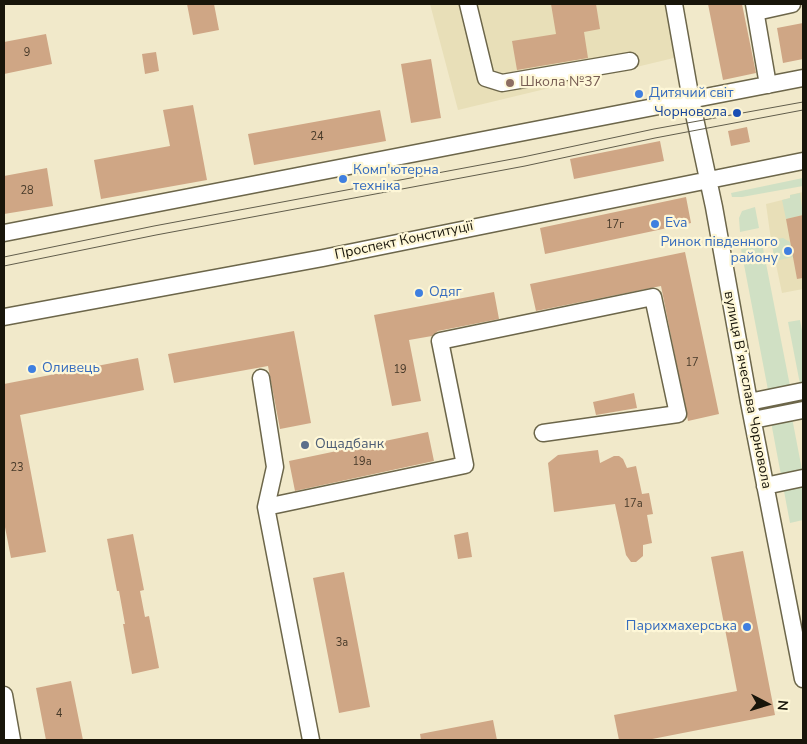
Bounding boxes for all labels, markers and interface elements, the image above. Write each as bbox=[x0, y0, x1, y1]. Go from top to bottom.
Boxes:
house number: 9 bbox=[24, 46, 30, 60]
place label: Школа №37 bbox=[520, 75, 601, 91]
marker: Школа №37 bbox=[504, 77, 516, 89]
place label: Дитячий світ bbox=[649, 86, 733, 102]
marker: Дитячий світ bbox=[633, 88, 645, 100]
place label: Чорновола bbox=[654, 105, 727, 121]
marker: Чорновола bbox=[731, 107, 743, 119]
house number: 24 bbox=[310, 130, 324, 144]
place label: Комп'ютерна техніка bbox=[353, 163, 439, 196]
marker: Комп'ютерна техніка bbox=[337, 173, 349, 185]
house number: 28 bbox=[20, 184, 34, 198]
place label: Eva bbox=[665, 216, 688, 232]
street label: Проспект Конституції bbox=[333, 218, 475, 264]
house number: 17г bbox=[606, 218, 624, 232]
marker: Eva bbox=[649, 218, 661, 230]
place label: Ринок південного району bbox=[660, 235, 778, 268]
marker: Ринок південного району bbox=[782, 245, 794, 257]
place label: Одяг bbox=[429, 285, 462, 301]
marker: Одяг bbox=[413, 287, 425, 299]
street label: вулиця Вʼячеслава Чорновола bbox=[720, 290, 774, 490]
house number: 17 bbox=[685, 356, 699, 370]
place label: Оливець bbox=[42, 361, 100, 377]
marker: Оливець bbox=[26, 363, 38, 375]
house number: 19 bbox=[393, 363, 407, 377]
place label: Ощадбанк bbox=[315, 437, 384, 453]
marker: Ощадбанк bbox=[299, 439, 311, 451]
house number: 19а bbox=[352, 455, 372, 469]
house number: 23 bbox=[10, 461, 24, 475]
house number: 17а bbox=[623, 497, 643, 511]
place label: Парихмахерська bbox=[626, 619, 737, 635]
marker: Парихмахерська bbox=[741, 621, 753, 633]
house number: 3а bbox=[336, 636, 348, 650]
north arrow bbox=[742, 679, 792, 729]
text: N bbox=[773, 699, 792, 711]
house number: 4 bbox=[56, 707, 62, 721]

